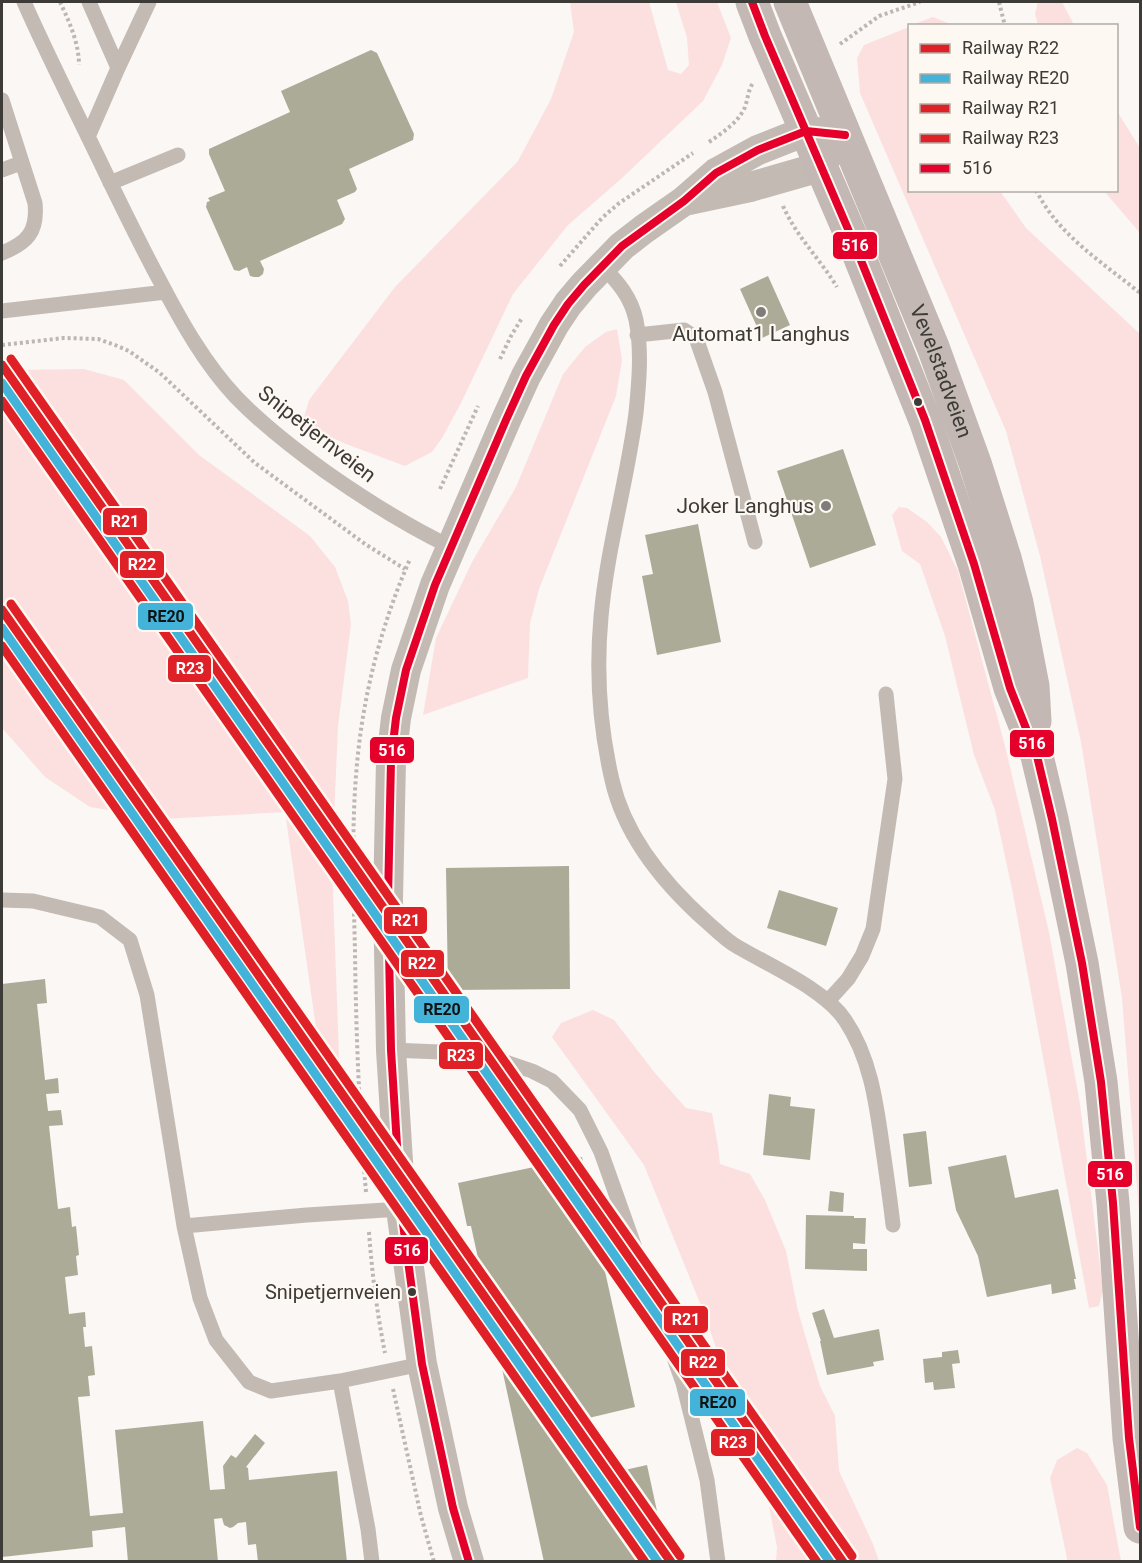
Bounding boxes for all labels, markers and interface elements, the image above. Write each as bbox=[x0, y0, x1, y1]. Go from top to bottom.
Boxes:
legend bbox=[908, 24, 1118, 192]
text: Railway R22 bbox=[962, 37, 1059, 58]
text: Railway RE20 bbox=[962, 67, 1069, 88]
text: Railway R21 bbox=[962, 97, 1059, 118]
text: Railway R23 bbox=[962, 127, 1059, 148]
text: 516 bbox=[962, 157, 992, 178]
line badge: 516 bbox=[832, 231, 878, 260]
text: 516 bbox=[841, 236, 869, 255]
street label: Vevelstadveien bbox=[905, 301, 977, 441]
marker: Automat1 Langhus bbox=[754, 305, 768, 319]
place label: Automat1 Langhus bbox=[672, 322, 850, 346]
street label: Snipetjernveien bbox=[253, 381, 381, 487]
unlabelled marker bbox=[912, 396, 924, 408]
place label: Joker Langhus bbox=[676, 494, 814, 518]
marker: Joker Langhus bbox=[819, 499, 833, 513]
line badge: R21 bbox=[102, 507, 148, 536]
text: R21 bbox=[111, 512, 139, 531]
line badge: R22 bbox=[119, 550, 165, 579]
text: R22 bbox=[128, 555, 156, 574]
line badge: RE20 bbox=[137, 602, 194, 631]
text: RE20 bbox=[147, 607, 185, 626]
line badge: R23 bbox=[167, 654, 212, 683]
text: R23 bbox=[176, 659, 204, 678]
line badge: 516 bbox=[1009, 729, 1055, 758]
text: 516 bbox=[1018, 734, 1046, 753]
line badge: 516 bbox=[369, 736, 415, 764]
text: 516 bbox=[378, 741, 406, 760]
line badge: R21 bbox=[383, 906, 428, 935]
text: R21 bbox=[392, 911, 420, 930]
line badge: R22 bbox=[400, 949, 445, 978]
text: R22 bbox=[408, 954, 436, 973]
line badge: RE20 bbox=[413, 995, 470, 1024]
text: RE20 bbox=[423, 1000, 461, 1019]
line badge: R23 bbox=[438, 1041, 484, 1070]
text: R23 bbox=[447, 1046, 475, 1065]
line badge: 516 bbox=[1087, 1160, 1133, 1188]
text: 516 bbox=[1096, 1165, 1124, 1184]
line badge: 516 bbox=[384, 1236, 429, 1265]
text: 516 bbox=[393, 1241, 421, 1260]
place label: Snipetjernveien bbox=[265, 1280, 401, 1304]
marker: Snipetjernveien bbox=[406, 1286, 418, 1298]
line badge: R21 bbox=[663, 1305, 709, 1334]
text: R21 bbox=[672, 1310, 700, 1329]
line badge: R22 bbox=[680, 1348, 726, 1377]
text: R22 bbox=[689, 1353, 717, 1372]
line badge: RE20 bbox=[689, 1388, 746, 1417]
text: RE20 bbox=[699, 1393, 737, 1412]
line badge: R23 bbox=[710, 1428, 756, 1457]
text: R23 bbox=[719, 1433, 747, 1452]

